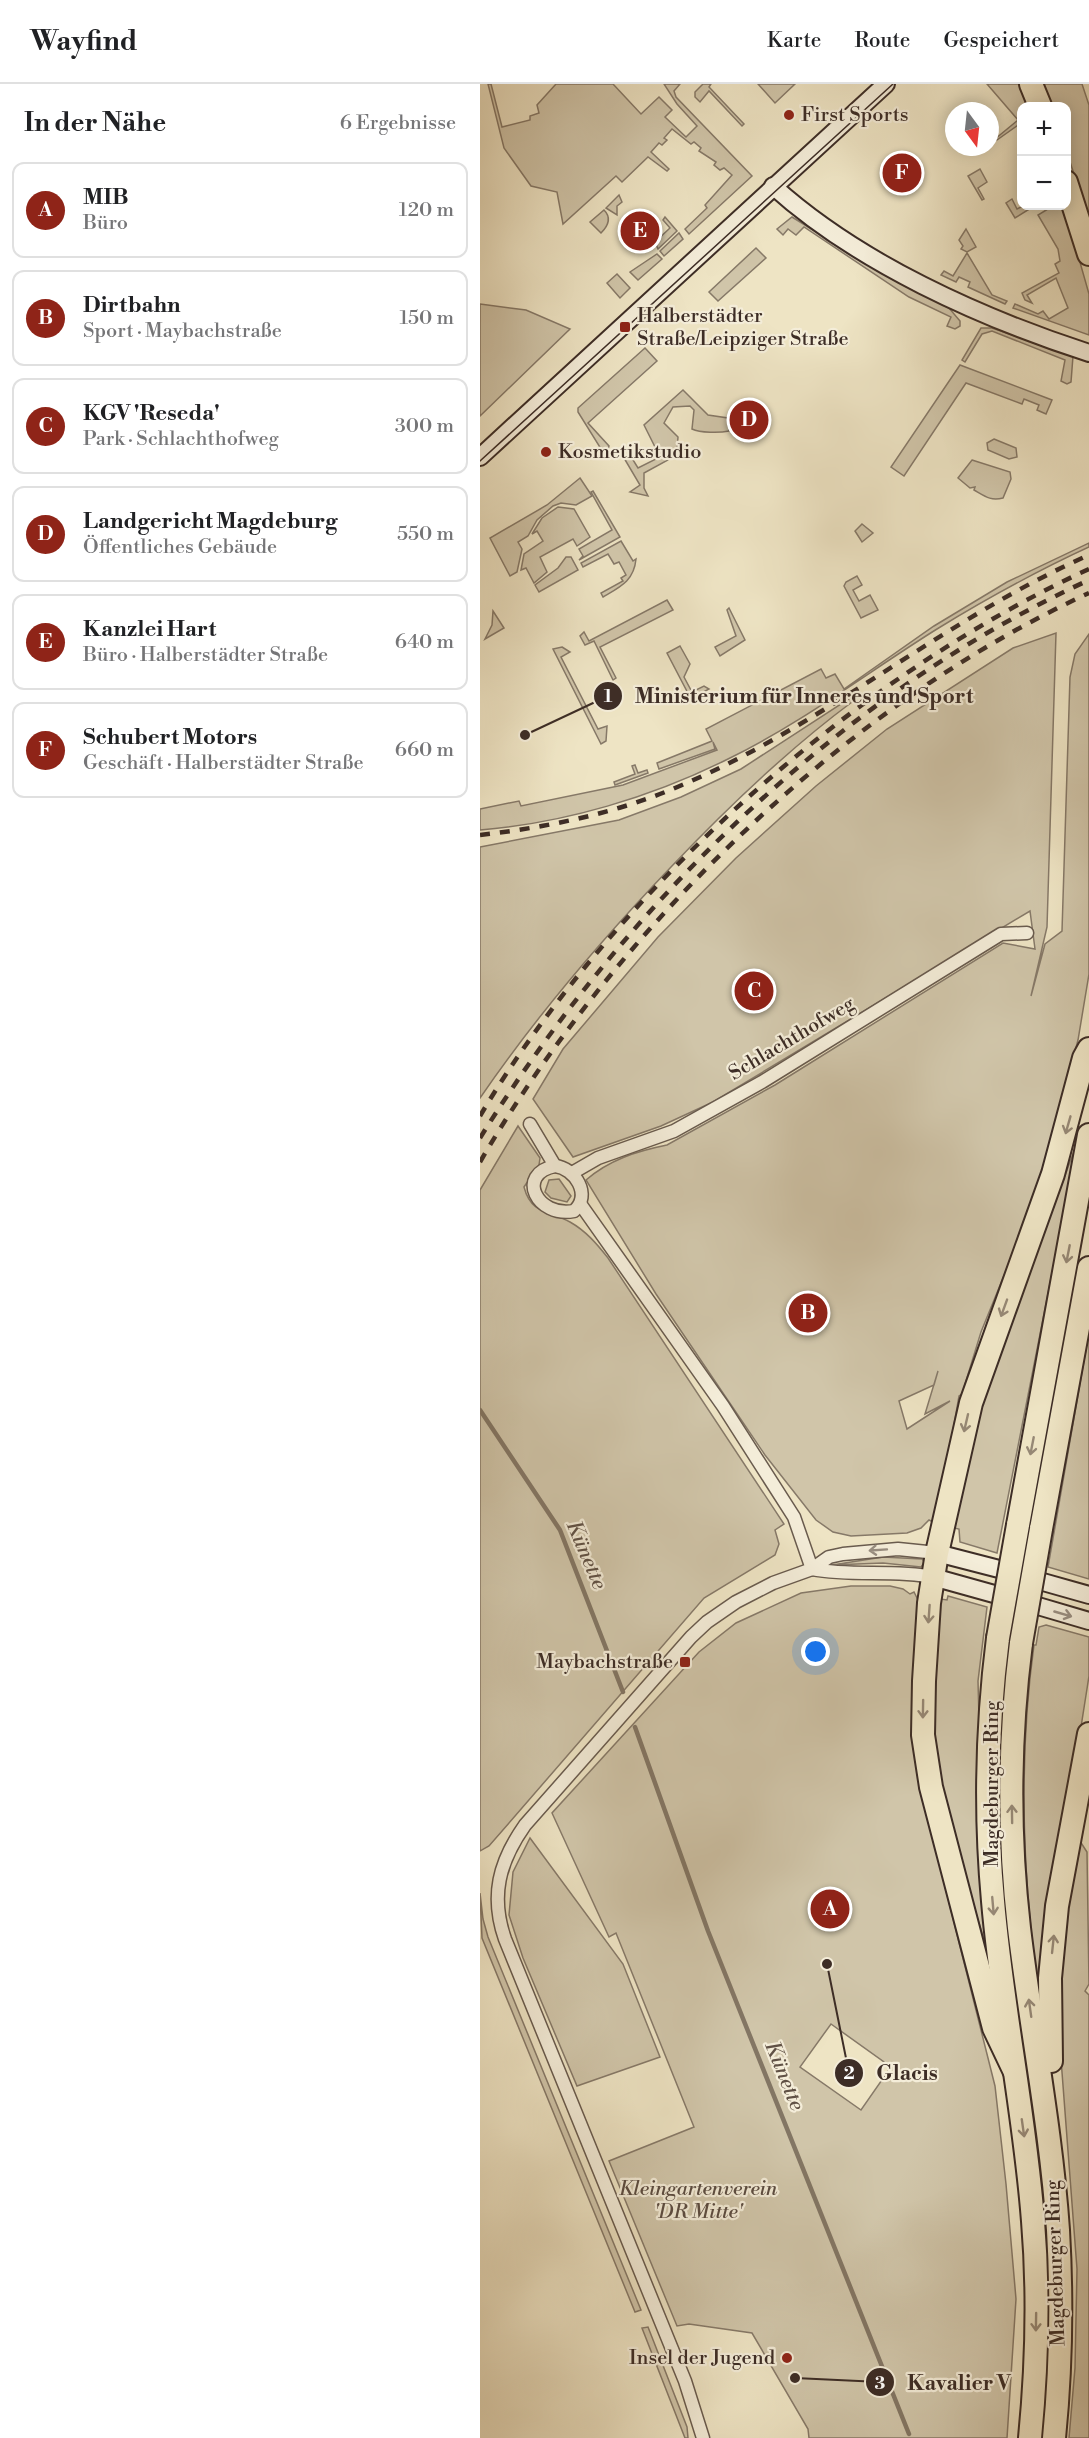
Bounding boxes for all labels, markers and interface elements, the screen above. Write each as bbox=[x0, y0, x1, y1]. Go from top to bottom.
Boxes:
text: Wayfind bbox=[30, 24, 138, 59]
text: Karte bbox=[767, 28, 821, 54]
text: Route bbox=[854, 28, 910, 54]
text: Gespeichert bbox=[943, 28, 1059, 54]
north arrow bbox=[945, 102, 999, 156]
map controls bbox=[1017, 102, 1071, 210]
button: + bbox=[1017, 102, 1071, 156]
place label: First Sports bbox=[801, 103, 909, 128]
text: In der Nähe bbox=[24, 107, 166, 139]
marker: First Sports bbox=[782, 108, 796, 122]
text: 6 Ergebnisse bbox=[340, 111, 456, 136]
pin: F bbox=[882, 150, 922, 196]
button: − bbox=[1017, 156, 1071, 210]
text: MIB bbox=[83, 184, 128, 211]
text: A bbox=[38, 198, 53, 223]
text: 120 m bbox=[399, 198, 454, 223]
pin: E bbox=[620, 208, 660, 254]
text: Büro bbox=[83, 211, 128, 236]
text: Dirtbahn bbox=[83, 292, 181, 319]
place label: Halberstädter Straße/Leipziger Straße bbox=[637, 304, 849, 352]
text: B bbox=[38, 306, 53, 331]
text: 150 m bbox=[399, 306, 454, 331]
text: Sport · Maybachstraße bbox=[83, 319, 282, 344]
marker: Halberstädter Straße/Leipziger Straße bbox=[618, 320, 632, 334]
pin: D bbox=[730, 398, 768, 442]
text: KGV 'Reseda' bbox=[83, 400, 220, 427]
text: C bbox=[38, 414, 53, 439]
text: 300 m bbox=[395, 414, 454, 439]
text: Park · Schlachthofweg bbox=[83, 427, 279, 452]
place label: Kosmetikstudio bbox=[558, 440, 702, 465]
marker: Kosmetikstudio bbox=[539, 445, 553, 459]
text: Landgericht Magdeburg bbox=[83, 508, 337, 535]
text: D bbox=[38, 522, 53, 547]
text: 550 m bbox=[397, 522, 454, 547]
text: Öffentliches Gebäude bbox=[83, 535, 277, 560]
text: Kanzlei Hart bbox=[83, 616, 216, 643]
text: E bbox=[39, 630, 52, 655]
text: 640 m bbox=[395, 630, 454, 655]
text: Büro · Halberstädter Straße bbox=[83, 643, 328, 668]
callout: Ministerium für Inneres und Sport bbox=[593, 676, 986, 715]
text: Ministerium für Inneres und Sport bbox=[635, 684, 974, 710]
text: 1 bbox=[604, 685, 613, 708]
text: Schubert Motors bbox=[83, 724, 257, 751]
text: F bbox=[38, 738, 53, 763]
text: 660 m bbox=[395, 738, 454, 763]
text: Geschäft · Halberstädter Straße bbox=[83, 751, 364, 776]
pin: C bbox=[734, 968, 774, 1014]
street label: Schlachthofweg bbox=[724, 991, 860, 1086]
one-way arrow bbox=[1062, 1116, 1073, 1135]
one-way arrow bbox=[1062, 1244, 1073, 1264]
pin: B bbox=[788, 1290, 828, 1336]
one-way arrow bbox=[998, 1298, 1009, 1316]
one-way arrow bbox=[960, 1414, 972, 1433]
one-way arrow bbox=[1026, 1436, 1037, 1455]
water label: Künette bbox=[560, 1516, 612, 1594]
one-way arrow bbox=[869, 1544, 889, 1555]
one-way arrow bbox=[923, 1604, 934, 1623]
one-way arrow bbox=[1053, 1609, 1072, 1620]
your location bbox=[801, 1637, 830, 1666]
place label: Maybachstraße bbox=[536, 1650, 673, 1675]
marker: Maybachstraße bbox=[678, 1655, 692, 1669]
one-way arrow bbox=[917, 1699, 928, 1719]
street label: Magdeburger Ring bbox=[980, 1700, 1005, 1867]
one-way arrow bbox=[1006, 1804, 1017, 1824]
pin: A bbox=[810, 1886, 850, 1932]
one-way arrow bbox=[988, 1896, 999, 1916]
one-way arrow bbox=[1048, 1934, 1059, 1954]
one-way arrow bbox=[1025, 1998, 1036, 2018]
water label: Künette bbox=[758, 2037, 810, 2115]
callout: Glacis bbox=[834, 2053, 949, 2092]
text: Glacis bbox=[876, 2061, 938, 2087]
text: 2 bbox=[843, 2062, 855, 2085]
one-way arrow bbox=[1017, 2117, 1028, 2137]
park label: Kleingartenverein 'DR Mitte' bbox=[619, 2177, 778, 2225]
street label: Magdeburger Ring bbox=[1041, 2179, 1071, 2347]
one-way arrow bbox=[1031, 2312, 1042, 2332]
place label: Insel der Jugend bbox=[629, 2346, 776, 2371]
marker: Insel der Jugend bbox=[780, 2351, 794, 2365]
callout: Kavalier V bbox=[865, 2363, 1023, 2402]
text: Kavalier V bbox=[907, 2371, 1012, 2397]
text: 3 bbox=[875, 2372, 886, 2395]

